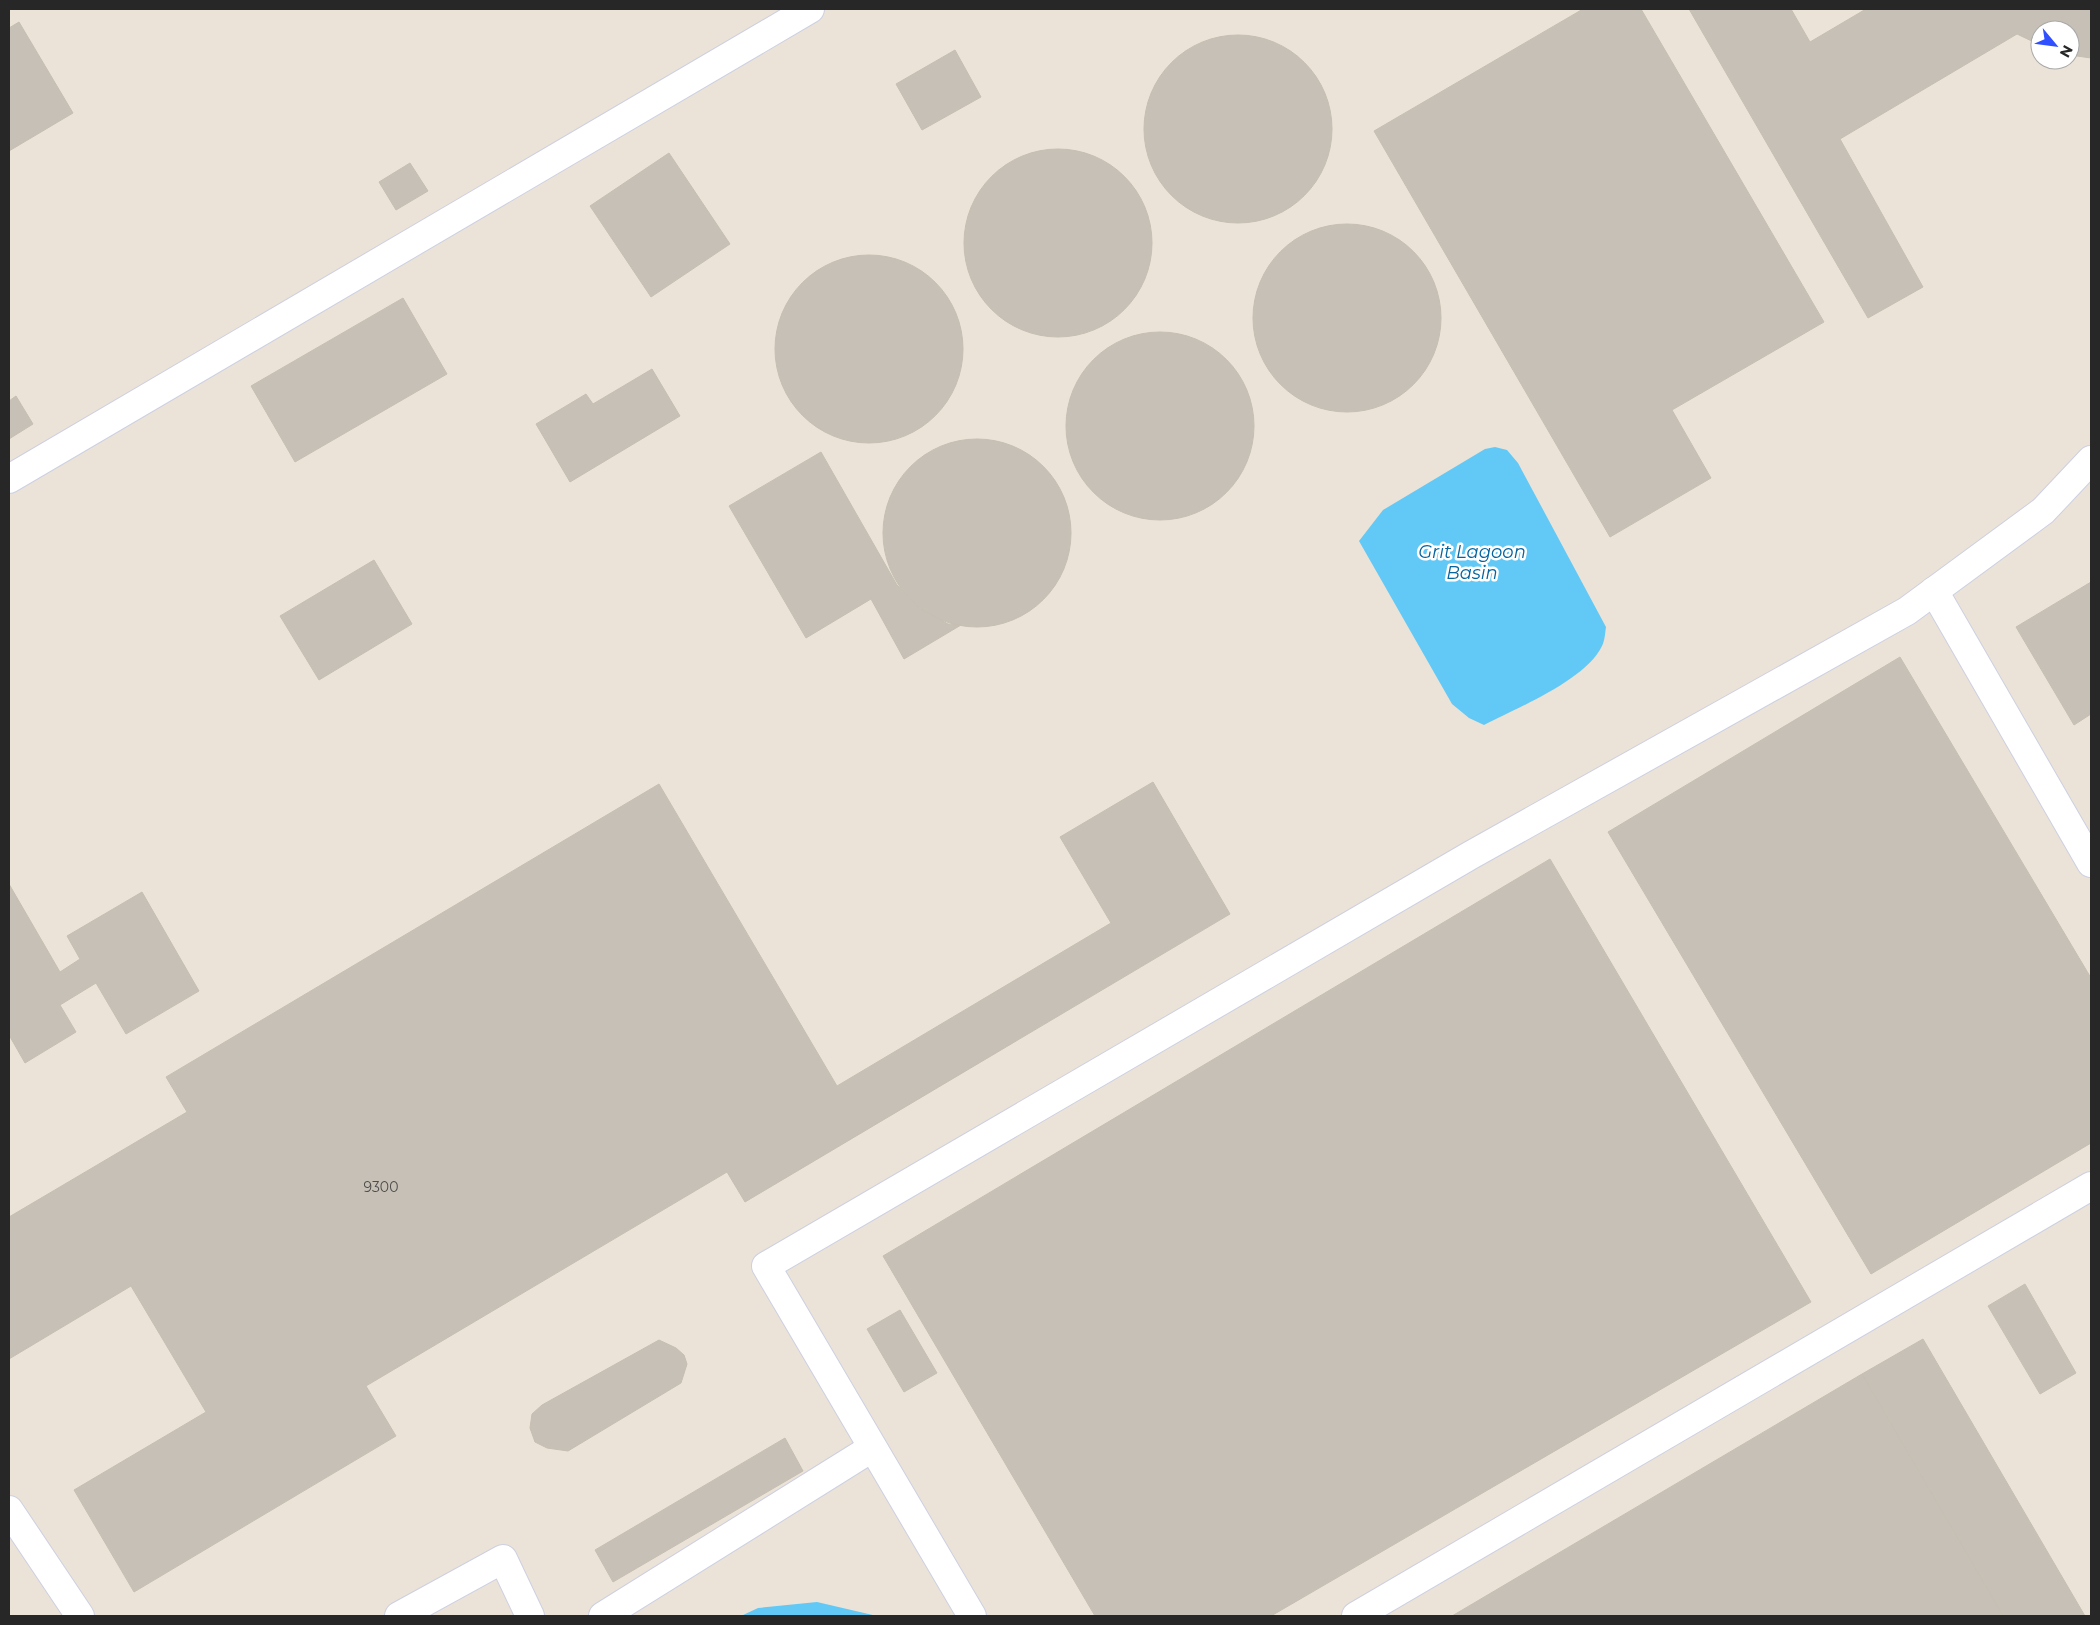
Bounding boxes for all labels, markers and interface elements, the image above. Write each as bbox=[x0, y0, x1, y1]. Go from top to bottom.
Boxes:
north arrow bbox=[2030, 20, 2080, 70]
text: N bbox=[2056, 42, 2077, 61]
water label: Grit Lagoon Basin bbox=[1418, 541, 1526, 584]
house number: 9300 bbox=[364, 1178, 398, 1196]

